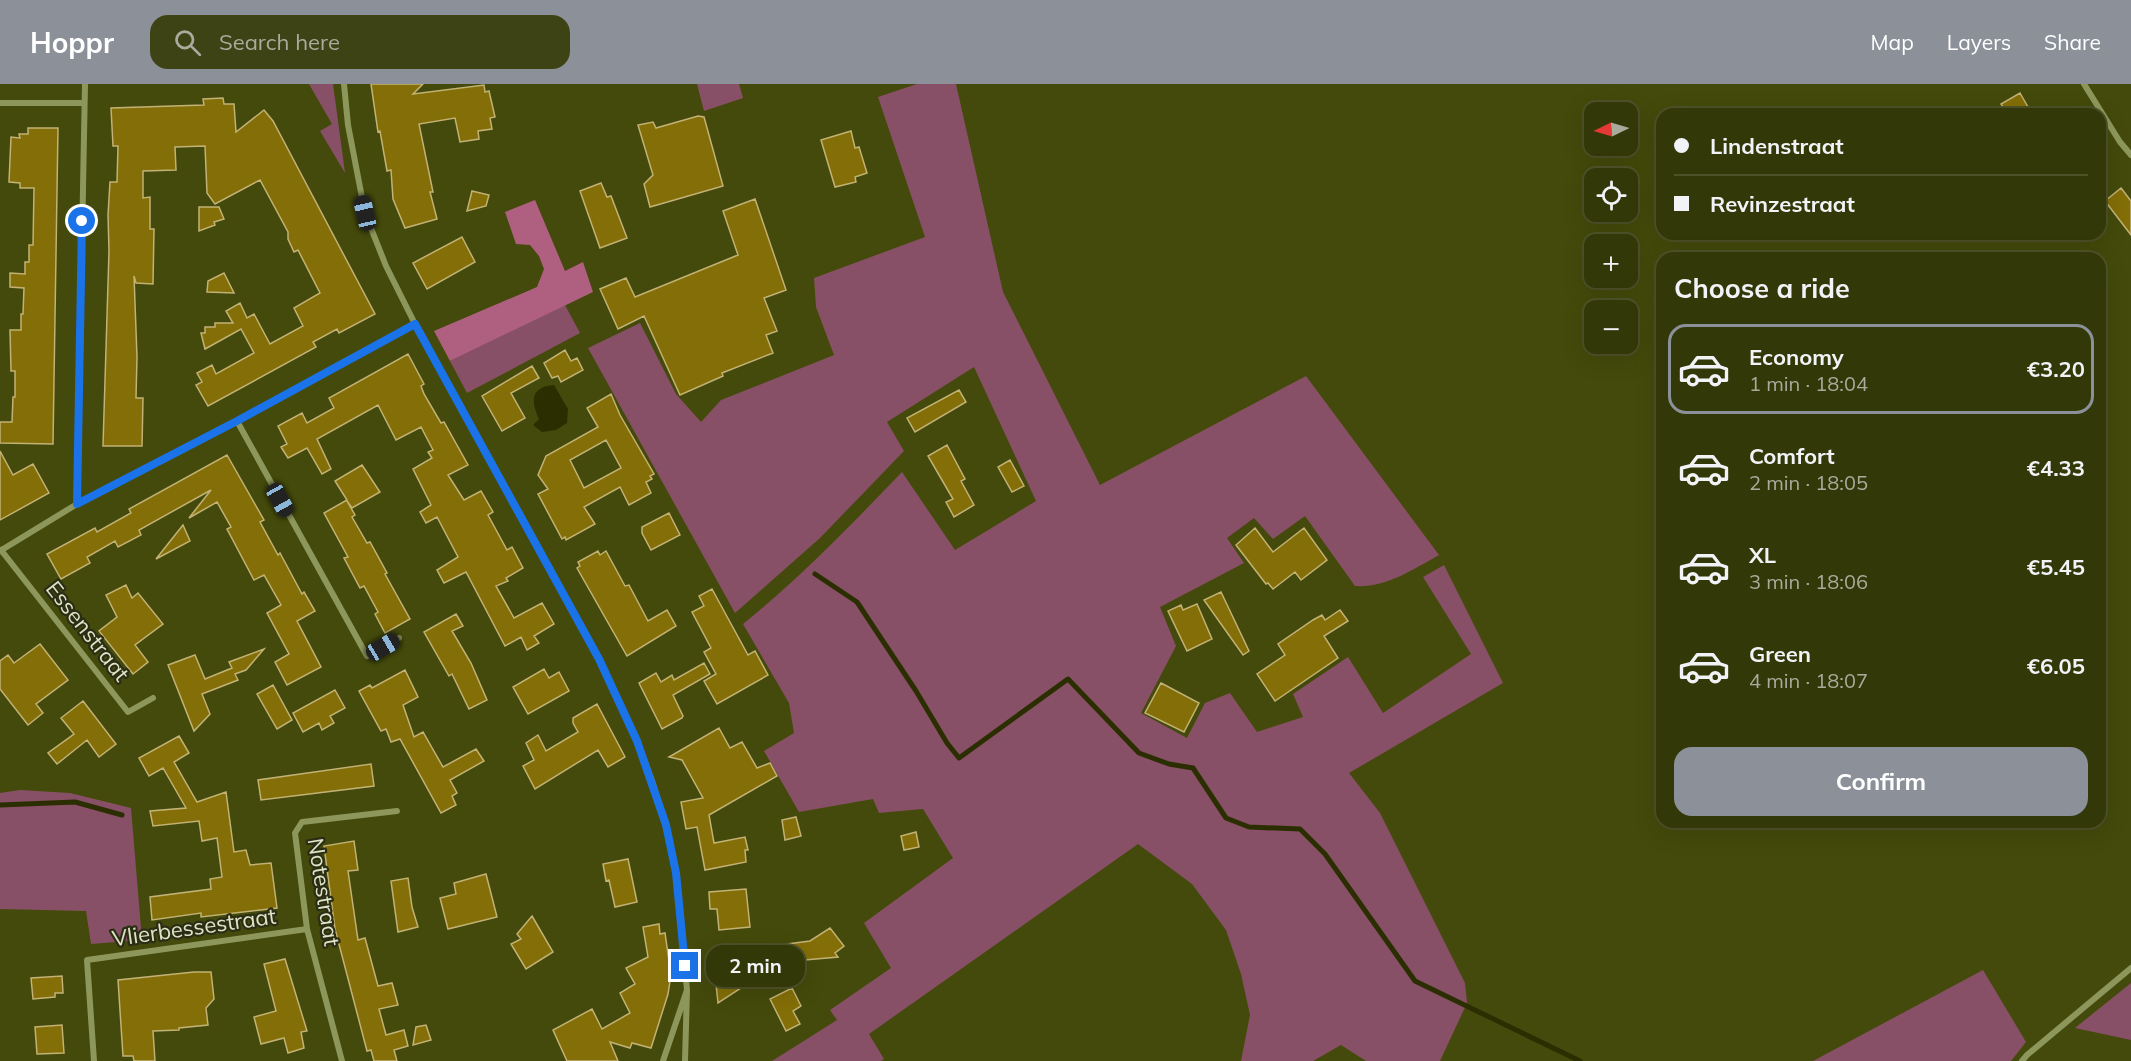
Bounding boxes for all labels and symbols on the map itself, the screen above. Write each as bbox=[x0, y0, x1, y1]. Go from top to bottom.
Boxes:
north arrow bbox=[1584, 102, 1638, 156]
car bbox=[352, 193, 378, 233]
route start bbox=[68, 207, 95, 234]
car bbox=[263, 480, 297, 520]
street label: Essenstraat bbox=[40, 575, 136, 687]
car bbox=[363, 630, 403, 664]
street label: Notestraat bbox=[302, 836, 346, 948]
street label: Vlierbessestraat bbox=[110, 902, 278, 952]
callout: 2 min bbox=[706, 945, 805, 987]
route end bbox=[671, 952, 698, 979]

